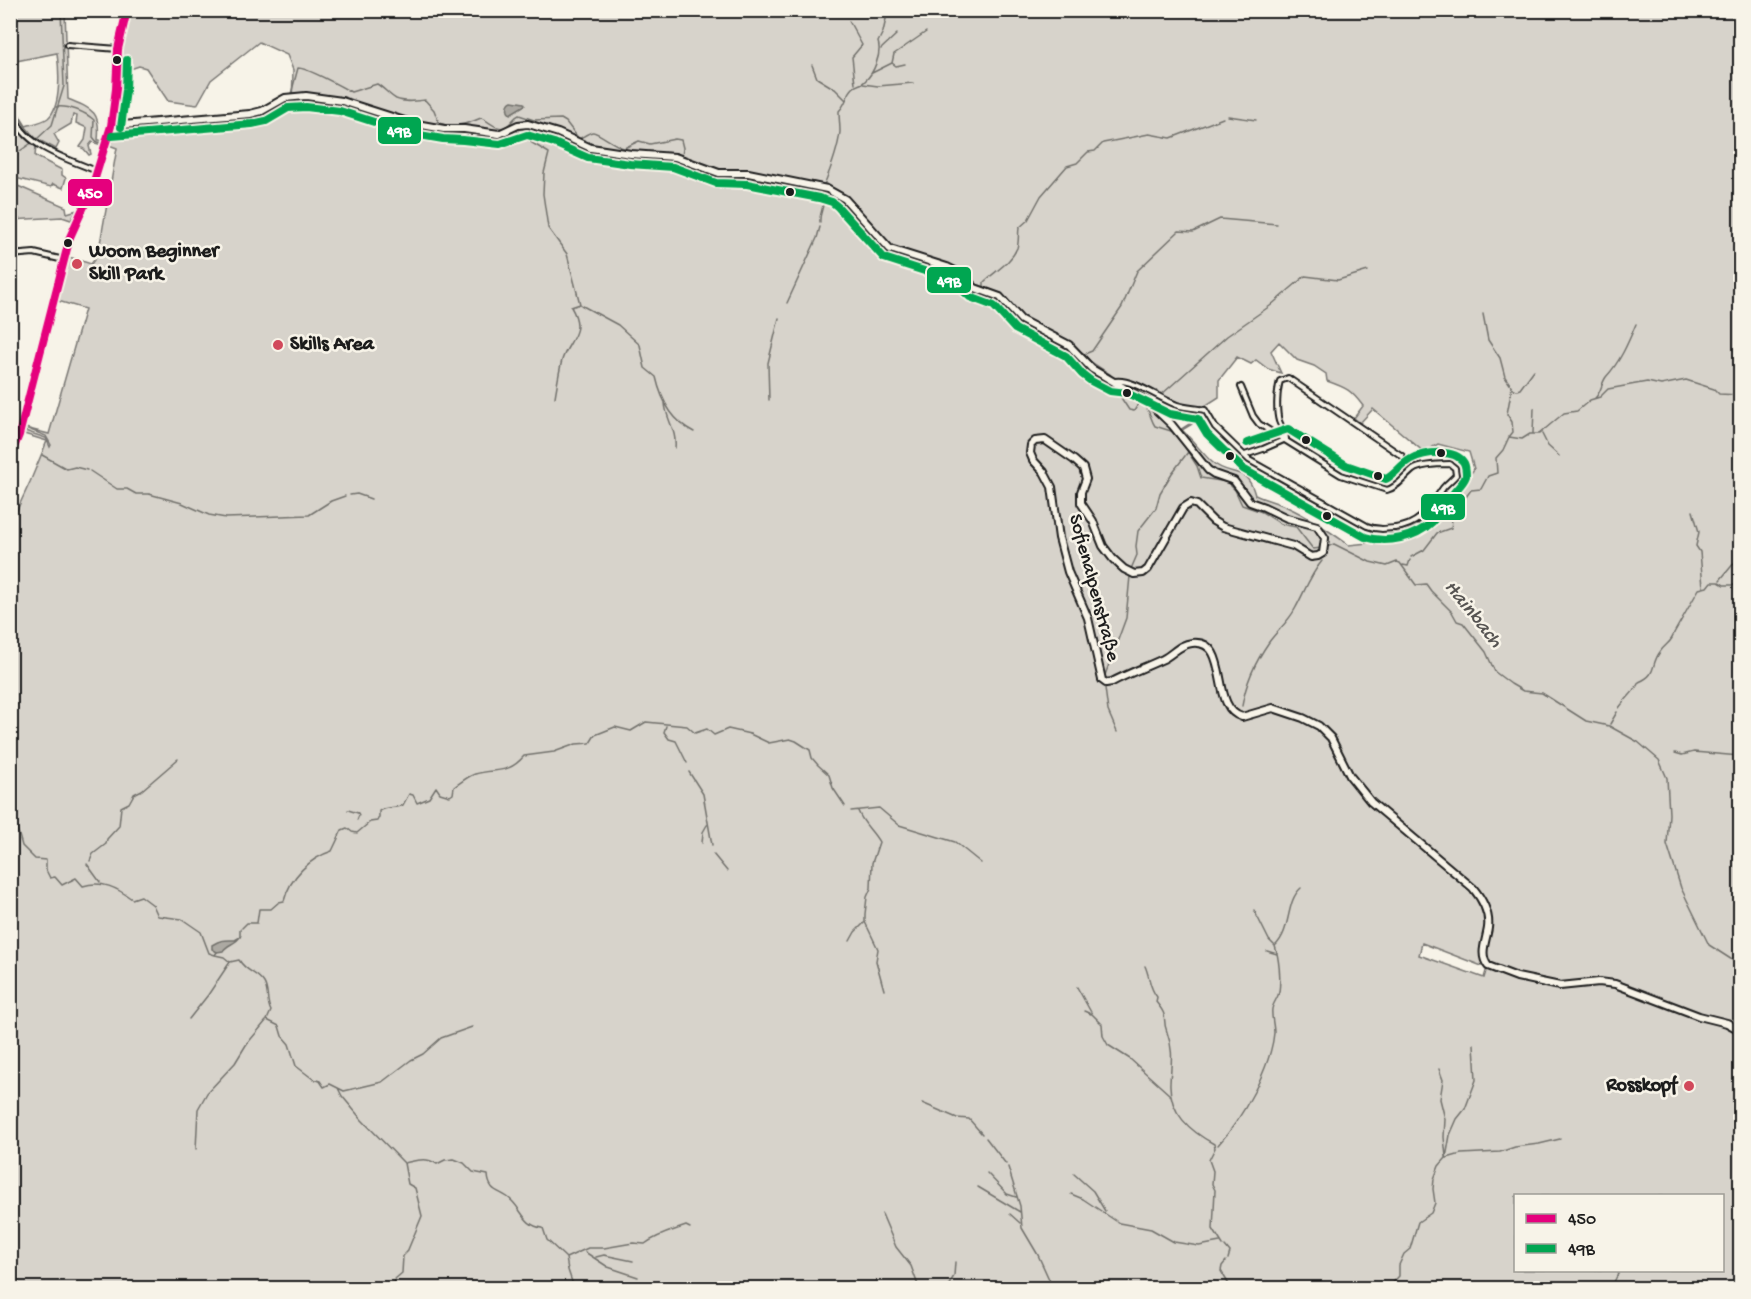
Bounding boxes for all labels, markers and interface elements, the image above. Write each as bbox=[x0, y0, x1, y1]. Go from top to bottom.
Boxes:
unlabelled marker bbox=[111, 54, 123, 66]
line badge: 49B bbox=[377, 116, 422, 145]
text: 49B bbox=[386, 124, 412, 143]
line badge: 450 bbox=[67, 178, 113, 207]
text: 450 bbox=[76, 186, 103, 205]
unlabelled marker bbox=[784, 186, 796, 198]
unlabelled marker bbox=[62, 237, 74, 249]
place label: Woom Beginner Skill Park bbox=[88, 241, 220, 287]
marker: Woom Beginner Skill Park bbox=[70, 257, 84, 271]
line badge: 49B bbox=[926, 266, 972, 294]
text: 49B bbox=[936, 274, 962, 293]
place label: Skills Area bbox=[290, 334, 375, 357]
marker: Skills Area bbox=[271, 338, 285, 352]
unlabelled marker bbox=[1121, 387, 1133, 399]
unlabelled marker bbox=[1300, 434, 1312, 446]
unlabelled marker bbox=[1435, 447, 1447, 459]
unlabelled marker bbox=[1224, 450, 1236, 462]
unlabelled marker bbox=[1372, 470, 1384, 482]
line badge: 49B bbox=[1420, 493, 1466, 521]
text: 49B bbox=[1430, 501, 1456, 520]
unlabelled marker bbox=[1321, 510, 1333, 522]
street label: Sofienalpenstraße bbox=[1062, 512, 1124, 665]
water label: Hainbach bbox=[1437, 576, 1507, 654]
place label: Rosskopf bbox=[1605, 1075, 1679, 1098]
marker: Rosskopf bbox=[1682, 1079, 1696, 1093]
legend bbox=[1514, 1194, 1724, 1272]
text: 450 bbox=[1568, 1210, 1596, 1231]
text: 49B bbox=[1568, 1240, 1596, 1261]

